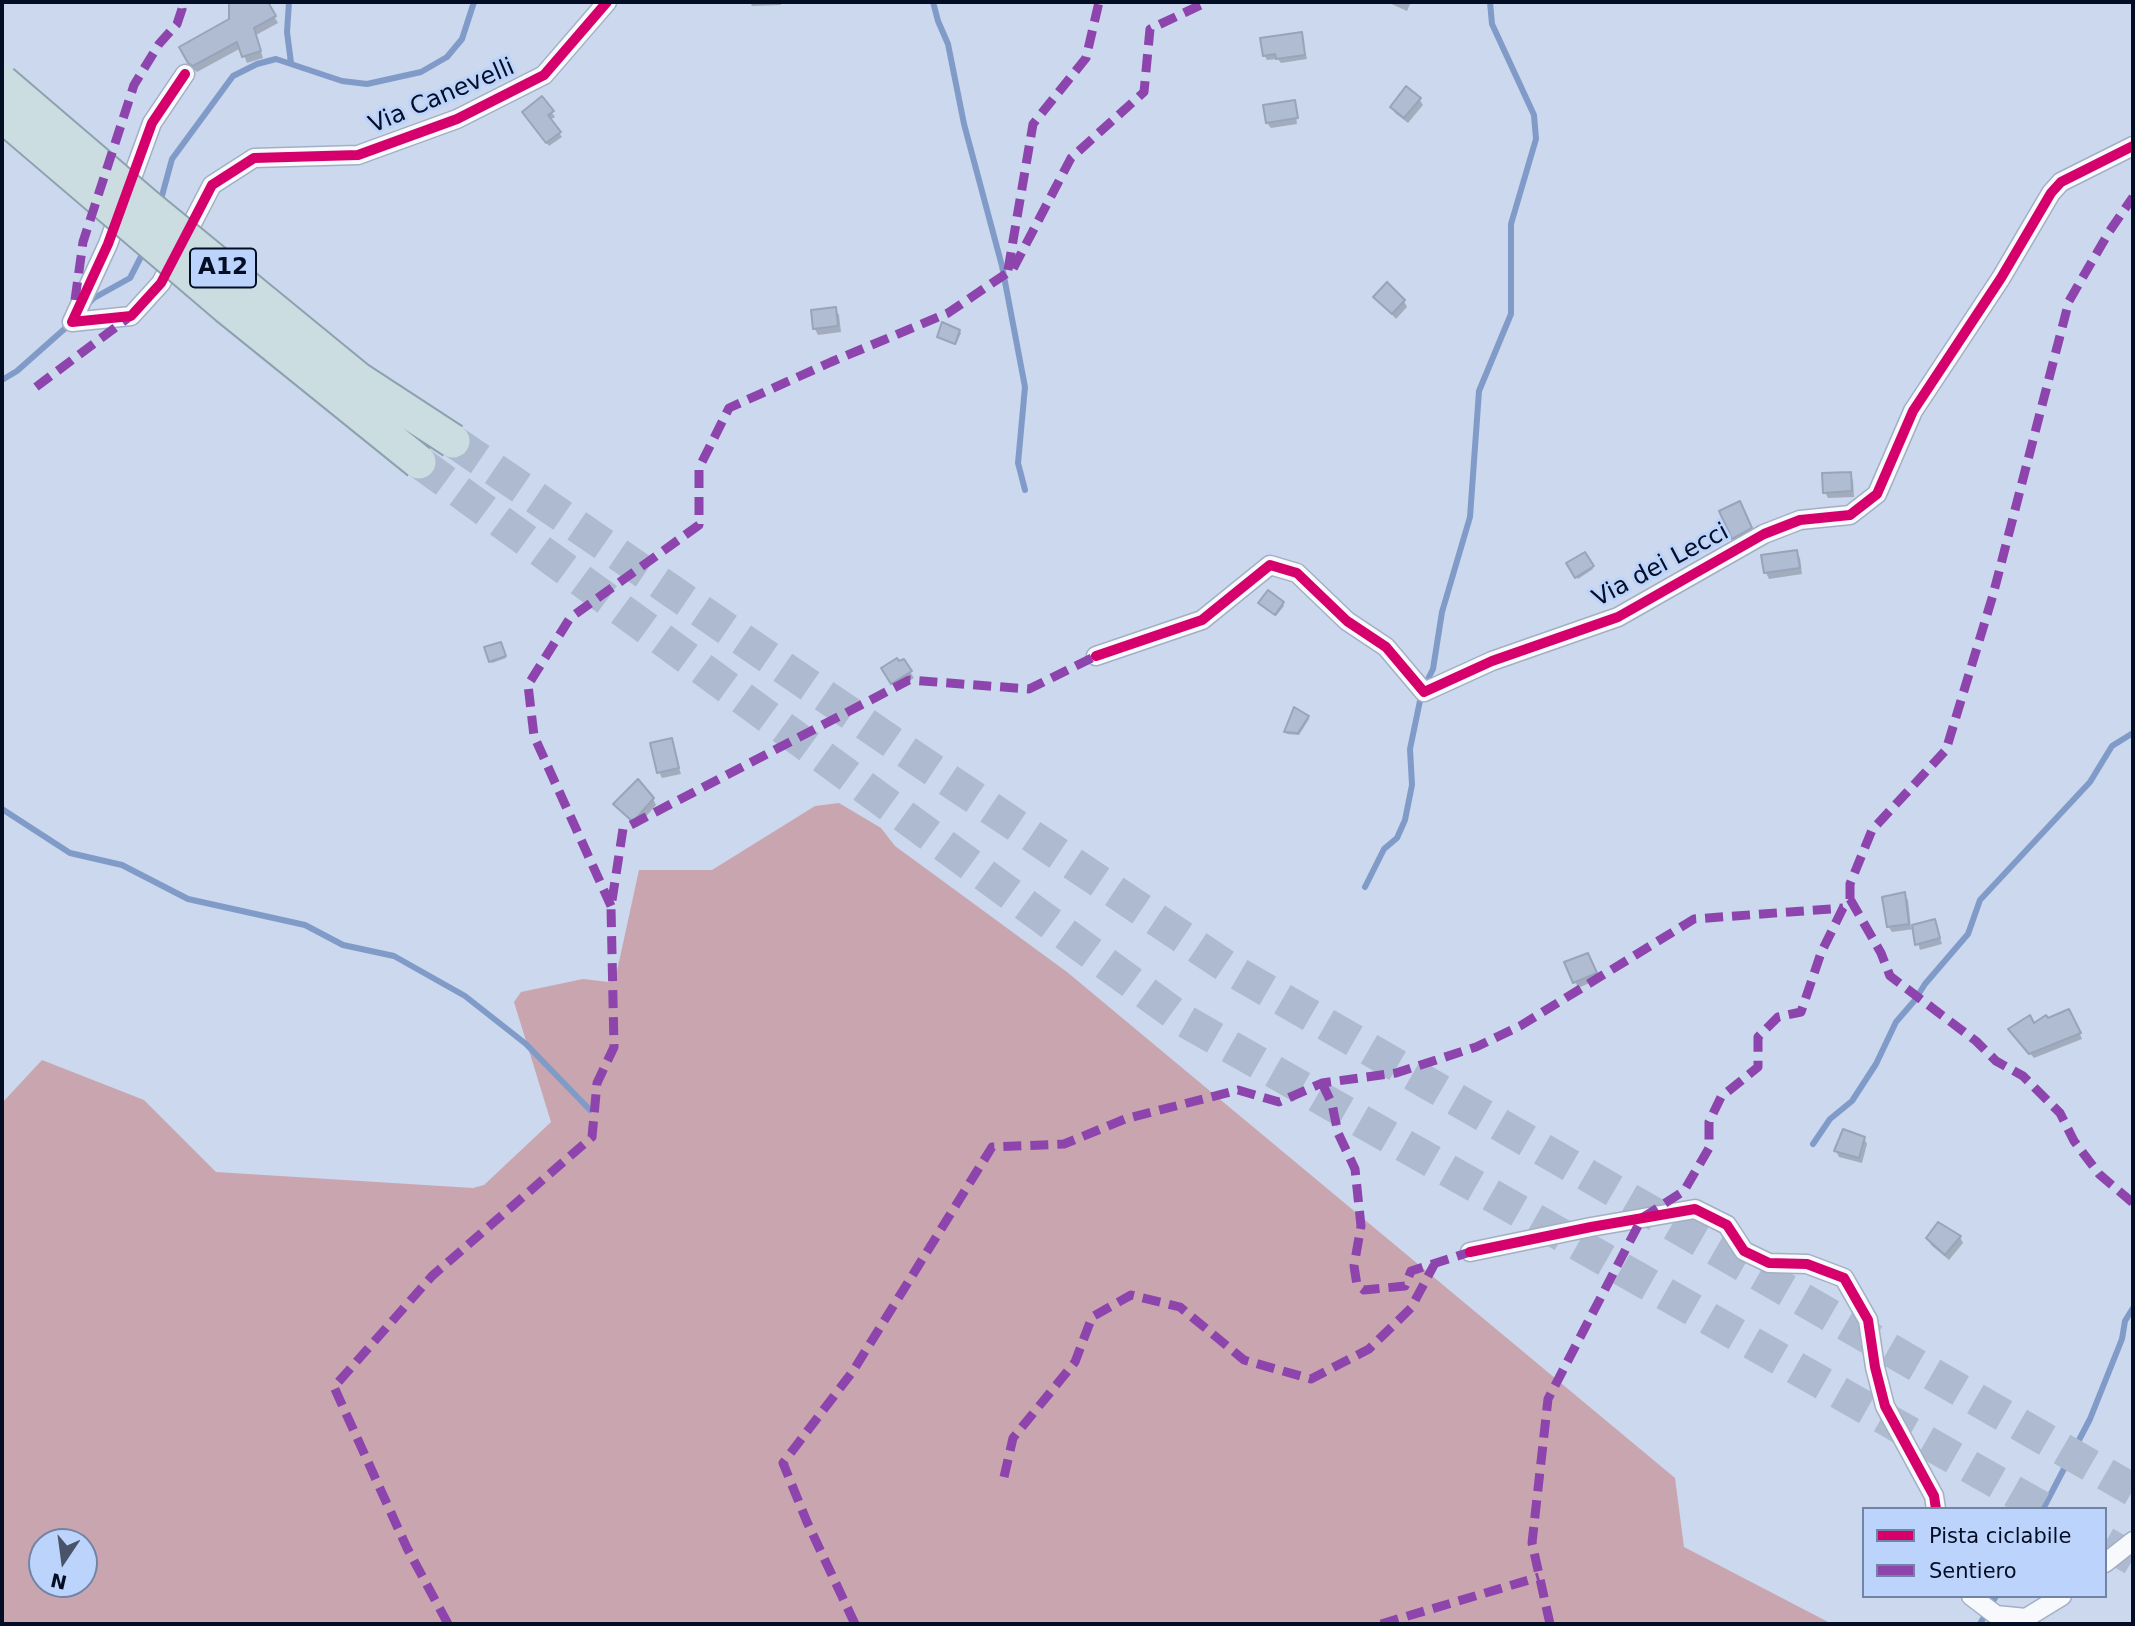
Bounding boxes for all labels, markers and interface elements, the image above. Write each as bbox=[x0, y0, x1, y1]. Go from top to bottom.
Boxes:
street label: Via Canevelli bbox=[365, 53, 519, 141]
road number: A12 bbox=[190, 248, 256, 288]
street label: Via dei Lecci bbox=[1588, 518, 1734, 614]
legend bbox=[1862, 1507, 2107, 1598]
text: Pista ciclabile bbox=[1929, 1524, 2071, 1548]
north arrow bbox=[28, 1528, 98, 1598]
text: Sentiero bbox=[1929, 1559, 2017, 1583]
text: N bbox=[49, 1569, 69, 1594]

